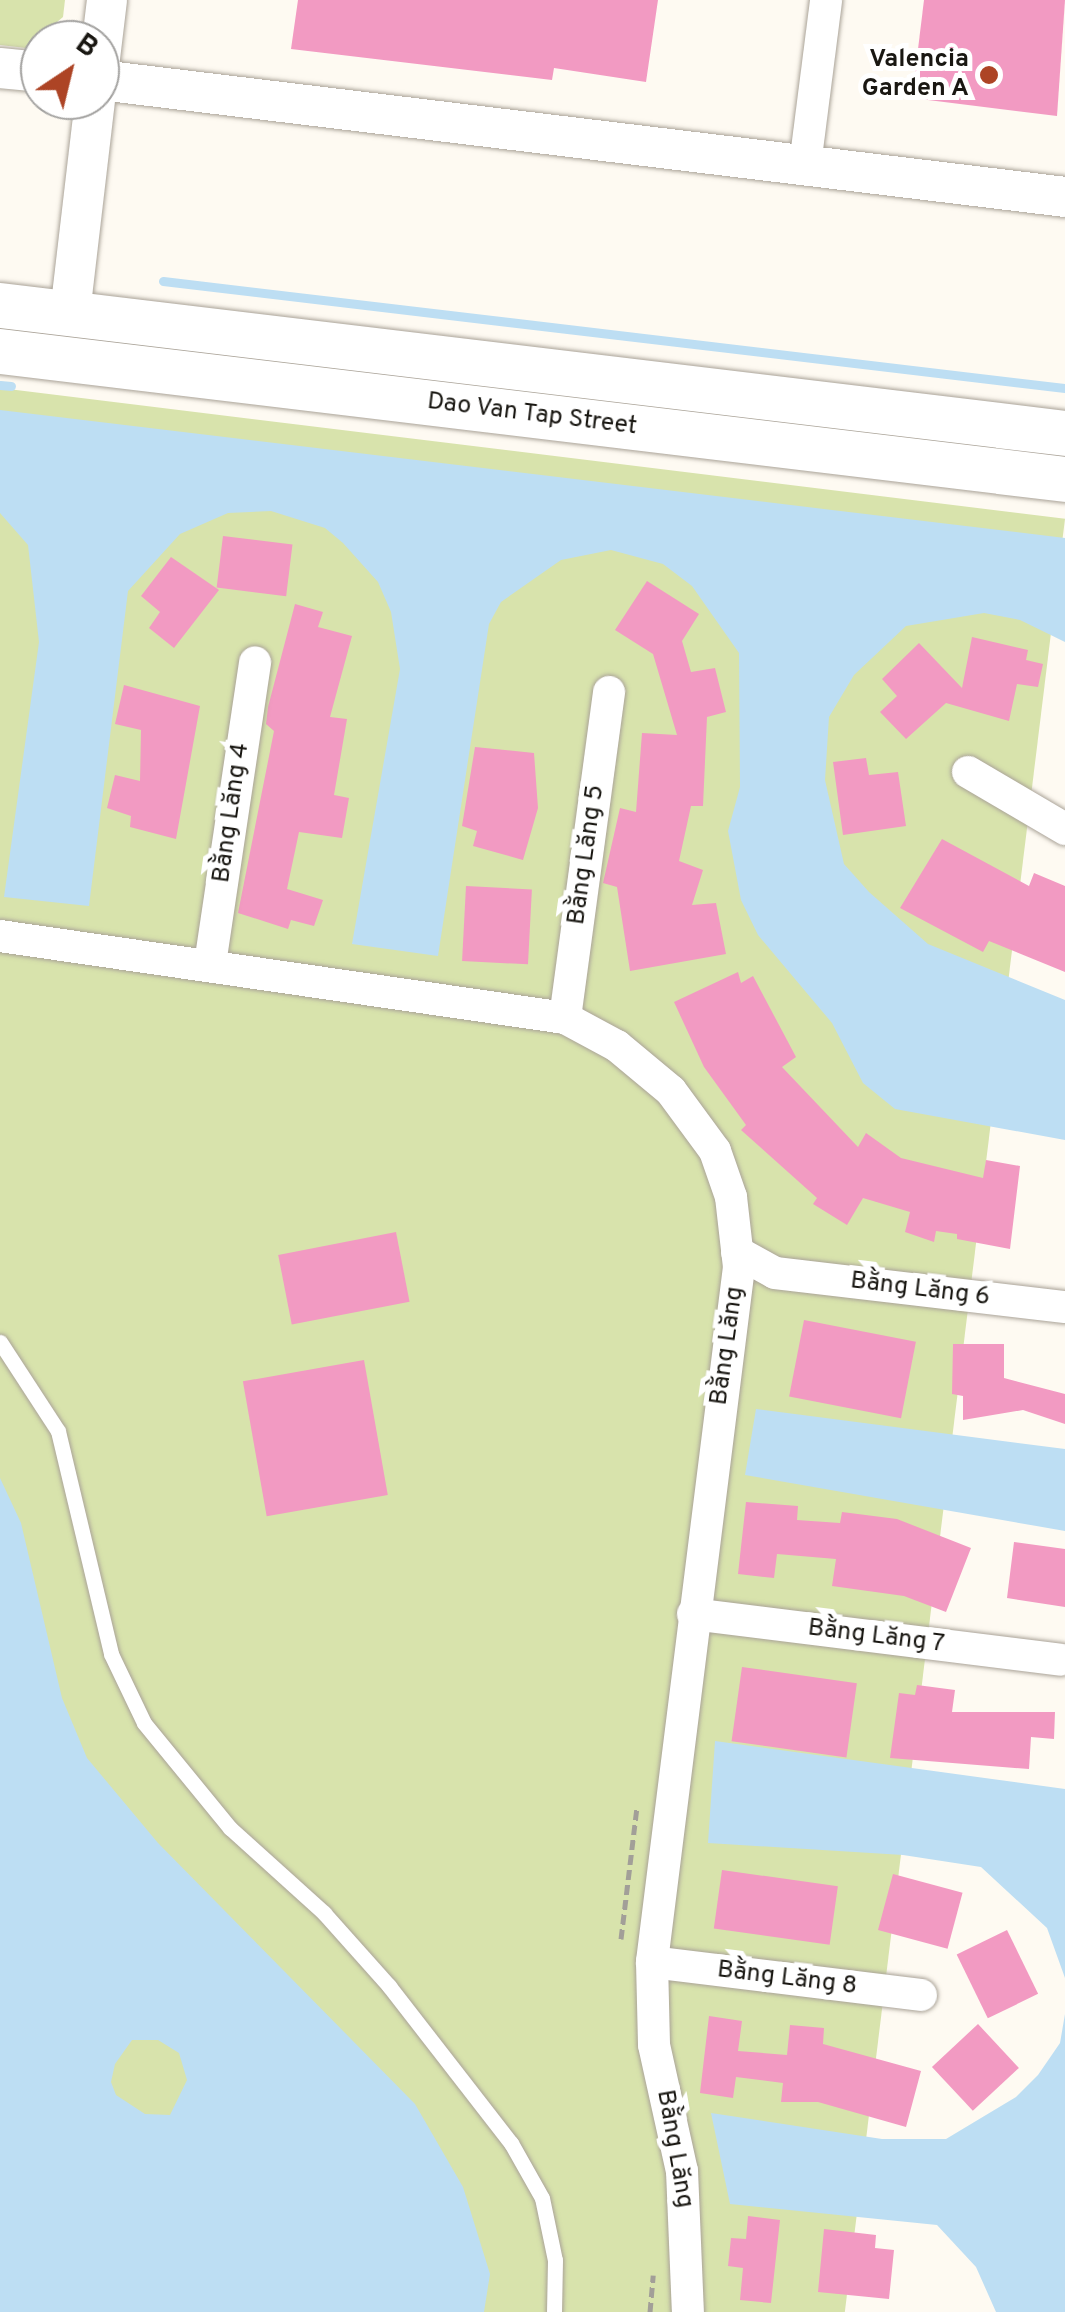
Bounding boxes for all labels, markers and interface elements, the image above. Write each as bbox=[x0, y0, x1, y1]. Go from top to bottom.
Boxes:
north arrow bbox=[20, 20, 120, 120]
text: B bbox=[68, 27, 104, 67]
place label: Valencia Garden A bbox=[861, 46, 969, 105]
marker: Valencia Garden A bbox=[978, 64, 1000, 86]
street label: Dao Van Tap Street bbox=[424, 387, 640, 443]
street label: Bằng Lăng 4 bbox=[207, 741, 257, 885]
street label: Bằng Lăng 5 bbox=[562, 783, 612, 927]
street label: Bằng Lăng 6 bbox=[848, 1267, 992, 1313]
street label: Bằng Lăng bbox=[705, 1285, 751, 1407]
street label: Bằng Lăng 7 bbox=[805, 1614, 947, 1660]
street label: Bằng Lăng 8 bbox=[715, 1956, 859, 2002]
street label: Bằng Lăng bbox=[649, 2088, 699, 2210]

